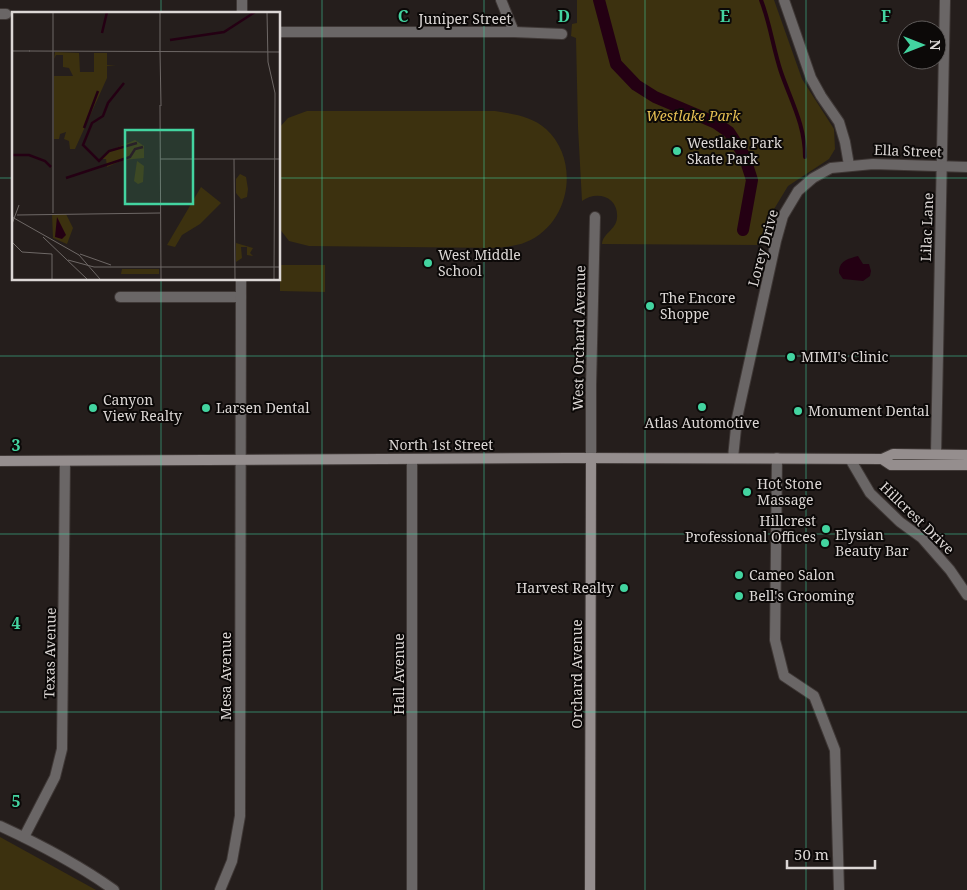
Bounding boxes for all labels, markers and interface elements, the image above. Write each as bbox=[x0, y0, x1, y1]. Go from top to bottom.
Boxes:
text: C bbox=[398, 5, 409, 27]
text: D bbox=[558, 5, 570, 27]
text: E bbox=[720, 5, 730, 27]
text: F bbox=[881, 5, 891, 27]
street label: Juniper Street bbox=[418, 9, 511, 28]
inset map bbox=[12, 12, 280, 280]
north arrow bbox=[897, 20, 947, 70]
text: N bbox=[926, 39, 945, 51]
park label: Westlake Park bbox=[646, 106, 741, 125]
place label: Westlake Park Skate Park bbox=[687, 133, 783, 168]
street label: Ella Street bbox=[874, 140, 942, 161]
marker: Westlake Park Skate Park bbox=[671, 145, 683, 157]
street label: Lilac Lane bbox=[916, 192, 937, 262]
street label: Lorey Drive bbox=[743, 207, 782, 289]
place label: West Middle School bbox=[438, 245, 521, 280]
marker: West Middle School bbox=[422, 257, 434, 269]
street label: West Orchard Avenue bbox=[568, 265, 589, 411]
place label: The Encore Shoppe bbox=[660, 288, 735, 323]
marker: The Encore Shoppe bbox=[644, 300, 656, 312]
place label: MIMI's Clinic bbox=[801, 347, 888, 366]
marker: MIMI's Clinic bbox=[785, 351, 797, 363]
place label: Canyon View Realty bbox=[103, 390, 182, 425]
place label: Larsen Dental bbox=[216, 398, 310, 417]
marker: Atlas Automotive bbox=[696, 401, 708, 413]
place label: Monument Dental bbox=[808, 401, 930, 420]
marker: Canyon View Realty bbox=[87, 402, 99, 414]
marker: Larsen Dental bbox=[200, 402, 212, 414]
marker: Monument Dental bbox=[792, 405, 804, 417]
place label: Atlas Automotive bbox=[645, 413, 759, 432]
text: 3 bbox=[11, 434, 21, 456]
street label: North 1st Street bbox=[389, 435, 493, 454]
place label: Hot Stone Massage bbox=[757, 474, 822, 509]
street label: Hillcrest Drive bbox=[876, 477, 959, 558]
marker: Hot Stone Massage bbox=[741, 486, 753, 498]
place label: Hillcrest Professional Offices bbox=[685, 511, 816, 546]
marker: Hillcrest Professional Offices bbox=[820, 523, 832, 535]
place label: Elysian Beauty Bar bbox=[835, 525, 909, 560]
marker: Elysian Beauty Bar bbox=[819, 537, 831, 549]
place label: Cameo Salon bbox=[749, 565, 835, 584]
marker: Cameo Salon bbox=[733, 569, 745, 581]
place label: Harvest Realty bbox=[516, 578, 614, 597]
marker: Harvest Realty bbox=[618, 582, 630, 594]
place label: Bell's Grooming bbox=[749, 586, 855, 605]
marker: Bell's Grooming bbox=[733, 590, 745, 602]
street label: Texas Avenue bbox=[39, 607, 60, 699]
text: 4 bbox=[11, 612, 21, 634]
street label: Orchard Avenue bbox=[567, 619, 586, 729]
street label: Mesa Avenue bbox=[216, 632, 235, 720]
street label: Hall Avenue bbox=[389, 633, 408, 715]
text: 5 bbox=[11, 790, 21, 812]
scale bar bbox=[787, 838, 874, 870]
text: 50 m bbox=[794, 844, 829, 864]

